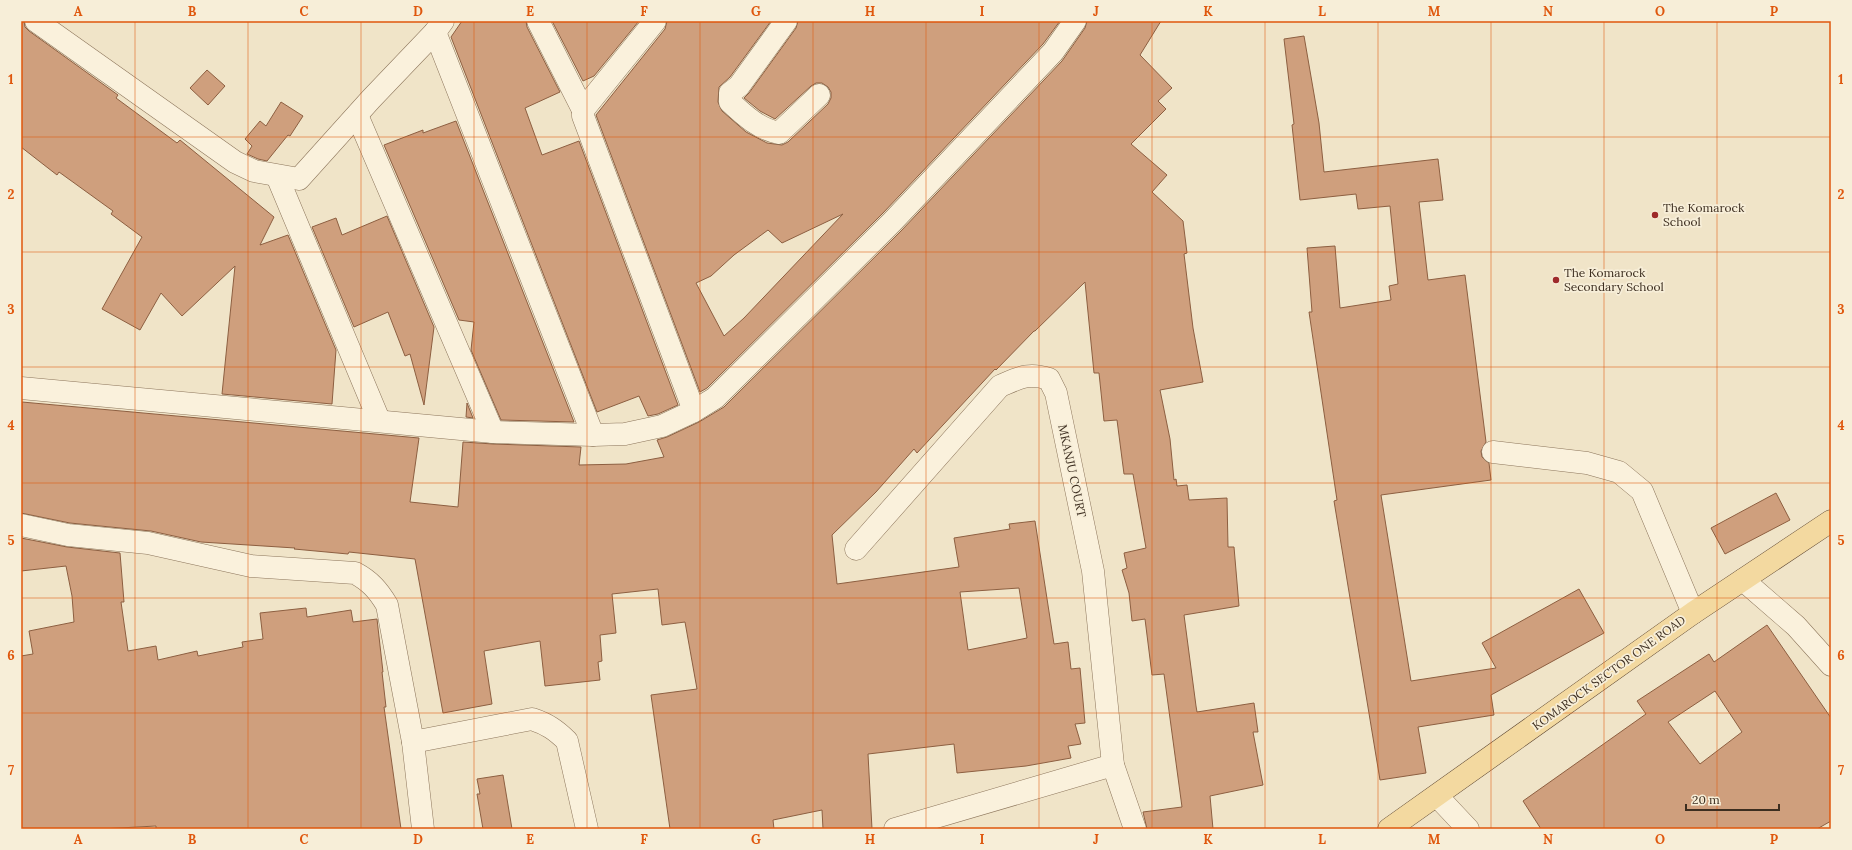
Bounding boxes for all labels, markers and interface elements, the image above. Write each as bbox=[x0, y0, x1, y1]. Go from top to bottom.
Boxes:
text: A bbox=[74, 3, 83, 20]
text: B bbox=[188, 3, 197, 20]
text: C bbox=[300, 3, 309, 20]
text: D bbox=[413, 3, 423, 20]
text: E bbox=[526, 3, 534, 20]
text: F bbox=[640, 3, 648, 20]
text: G bbox=[751, 3, 761, 20]
text: H bbox=[865, 3, 875, 20]
text: I bbox=[979, 3, 985, 20]
text: J bbox=[1093, 3, 1099, 20]
text: K bbox=[1203, 3, 1213, 20]
text: L bbox=[1318, 3, 1326, 20]
text: M bbox=[1428, 3, 1441, 20]
text: N bbox=[1543, 3, 1553, 20]
text: O bbox=[1655, 3, 1665, 20]
text: P bbox=[1770, 3, 1779, 20]
text: 1 bbox=[8, 71, 14, 88]
text: 1 bbox=[1838, 71, 1844, 88]
text: 2 bbox=[8, 186, 15, 203]
text: 2 bbox=[1838, 186, 1845, 203]
place label: The Komarock School bbox=[1663, 200, 1745, 229]
marker: The Komarock School bbox=[1650, 210, 1660, 220]
place label: The Komarock Secondary School bbox=[1564, 265, 1664, 294]
marker: The Komarock Secondary School bbox=[1551, 275, 1561, 285]
text: 3 bbox=[7, 301, 15, 318]
text: 3 bbox=[1837, 301, 1845, 318]
text: 4 bbox=[7, 417, 15, 434]
text: 4 bbox=[1837, 417, 1845, 434]
street label: MKANJU COURT bbox=[1055, 423, 1090, 519]
text: 5 bbox=[7, 532, 15, 549]
text: 5 bbox=[1837, 532, 1845, 549]
street label: KOMAROCK SECTOR ONE ROAD bbox=[1529, 612, 1688, 733]
text: 6 bbox=[7, 647, 15, 664]
text: 6 bbox=[1837, 647, 1845, 664]
text: 7 bbox=[8, 762, 14, 779]
text: 7 bbox=[1838, 762, 1844, 779]
scale bar bbox=[1686, 786, 1779, 812]
text: 20 m bbox=[1692, 792, 1720, 807]
text: A bbox=[74, 831, 83, 848]
text: B bbox=[188, 831, 197, 848]
text: C bbox=[300, 831, 309, 848]
text: D bbox=[413, 831, 423, 848]
text: E bbox=[526, 831, 534, 848]
text: F bbox=[640, 831, 648, 848]
text: G bbox=[751, 831, 761, 848]
text: H bbox=[865, 831, 875, 848]
text: I bbox=[979, 831, 985, 848]
text: J bbox=[1093, 831, 1099, 848]
text: K bbox=[1203, 831, 1213, 848]
text: L bbox=[1318, 831, 1326, 848]
text: M bbox=[1428, 831, 1441, 848]
text: N bbox=[1543, 831, 1553, 848]
text: O bbox=[1655, 831, 1665, 848]
text: P bbox=[1770, 831, 1779, 848]

